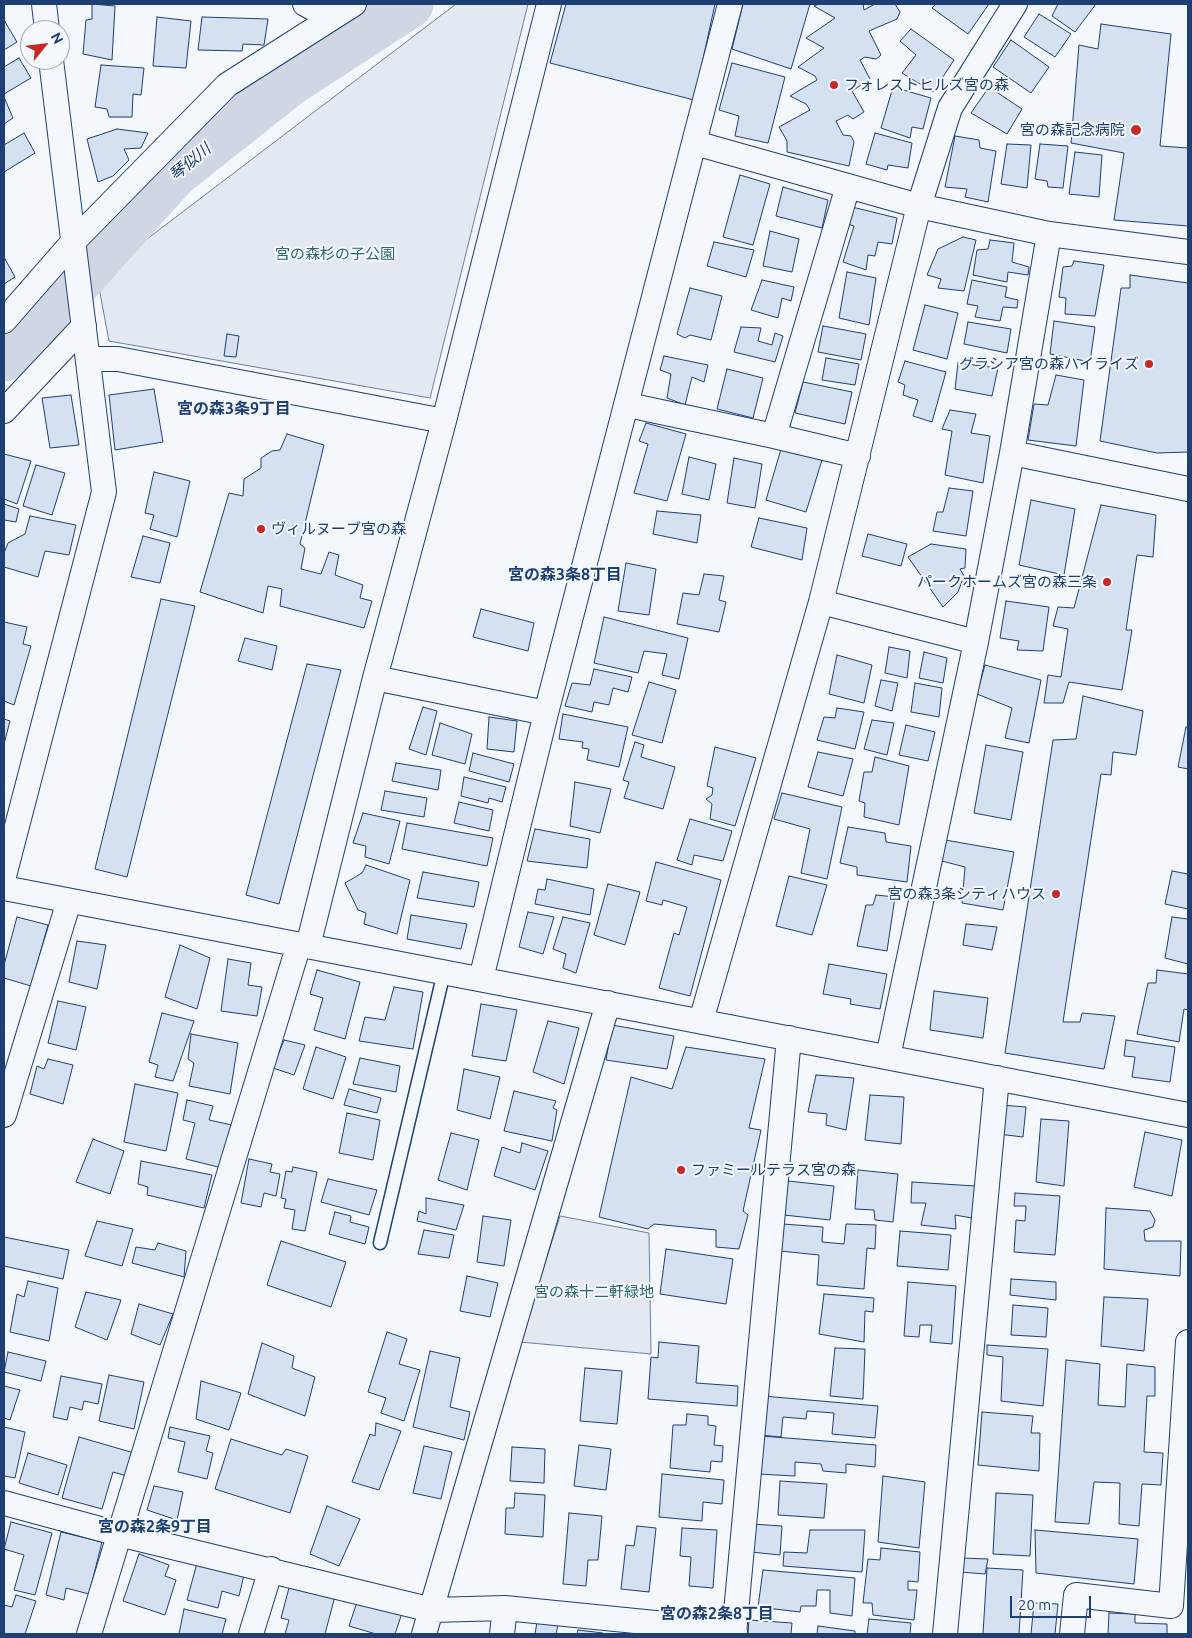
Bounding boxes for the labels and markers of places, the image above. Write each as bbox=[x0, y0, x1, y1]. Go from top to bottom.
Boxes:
place label: フォレストヒルズ宮の森 bbox=[844, 76, 1009, 94]
marker: フォレストヒルズ宮の森 bbox=[828, 79, 840, 91]
place label: 宮の森記念病院 bbox=[1020, 121, 1125, 139]
marker: 宮の森記念病院 bbox=[1129, 123, 1143, 137]
place label: グラシア宮の森ハイライズ bbox=[959, 355, 1139, 373]
marker: グラシア宮の森ハイライズ bbox=[1143, 358, 1155, 370]
place label: ヴィルヌーブ宮の森 bbox=[271, 520, 406, 538]
marker: ヴィルヌーブ宮の森 bbox=[255, 523, 267, 535]
place label: パークホームズ宮の森三条 bbox=[917, 573, 1097, 591]
marker: パークホームズ宮の森三条 bbox=[1101, 576, 1113, 588]
place label: 宮の森3条シティハウス bbox=[888, 885, 1046, 903]
marker: 宮の森3条シティハウス bbox=[1050, 888, 1062, 900]
place label: ファミールテラス宮の森 bbox=[691, 1161, 856, 1179]
marker: ファミールテラス宮の森 bbox=[675, 1164, 687, 1176]

